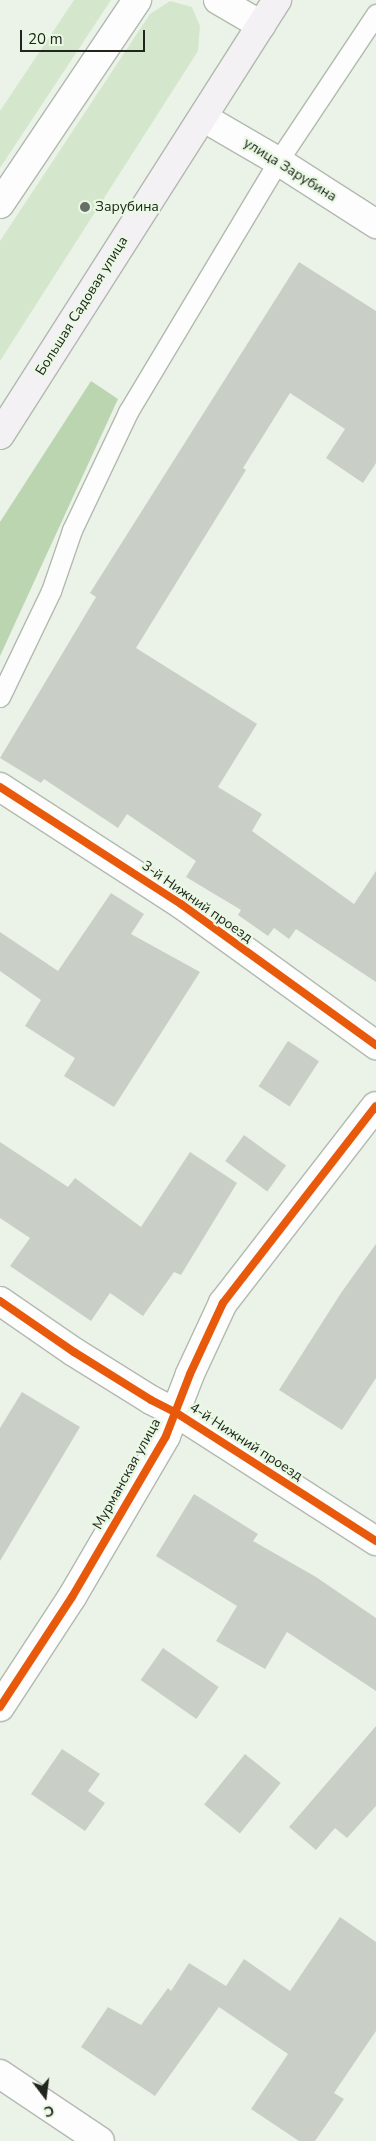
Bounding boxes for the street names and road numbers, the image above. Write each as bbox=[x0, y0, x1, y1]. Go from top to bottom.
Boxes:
street label: улица Зарубина bbox=[240, 135, 340, 205]
street label: Большая Садовая улица bbox=[32, 233, 132, 379]
street label: 3-й Нижний проезд bbox=[138, 857, 256, 947]
street label: 4-й Нижний проезд bbox=[186, 1399, 306, 1485]
street label: Мурманская улица bbox=[90, 1416, 164, 1532]

